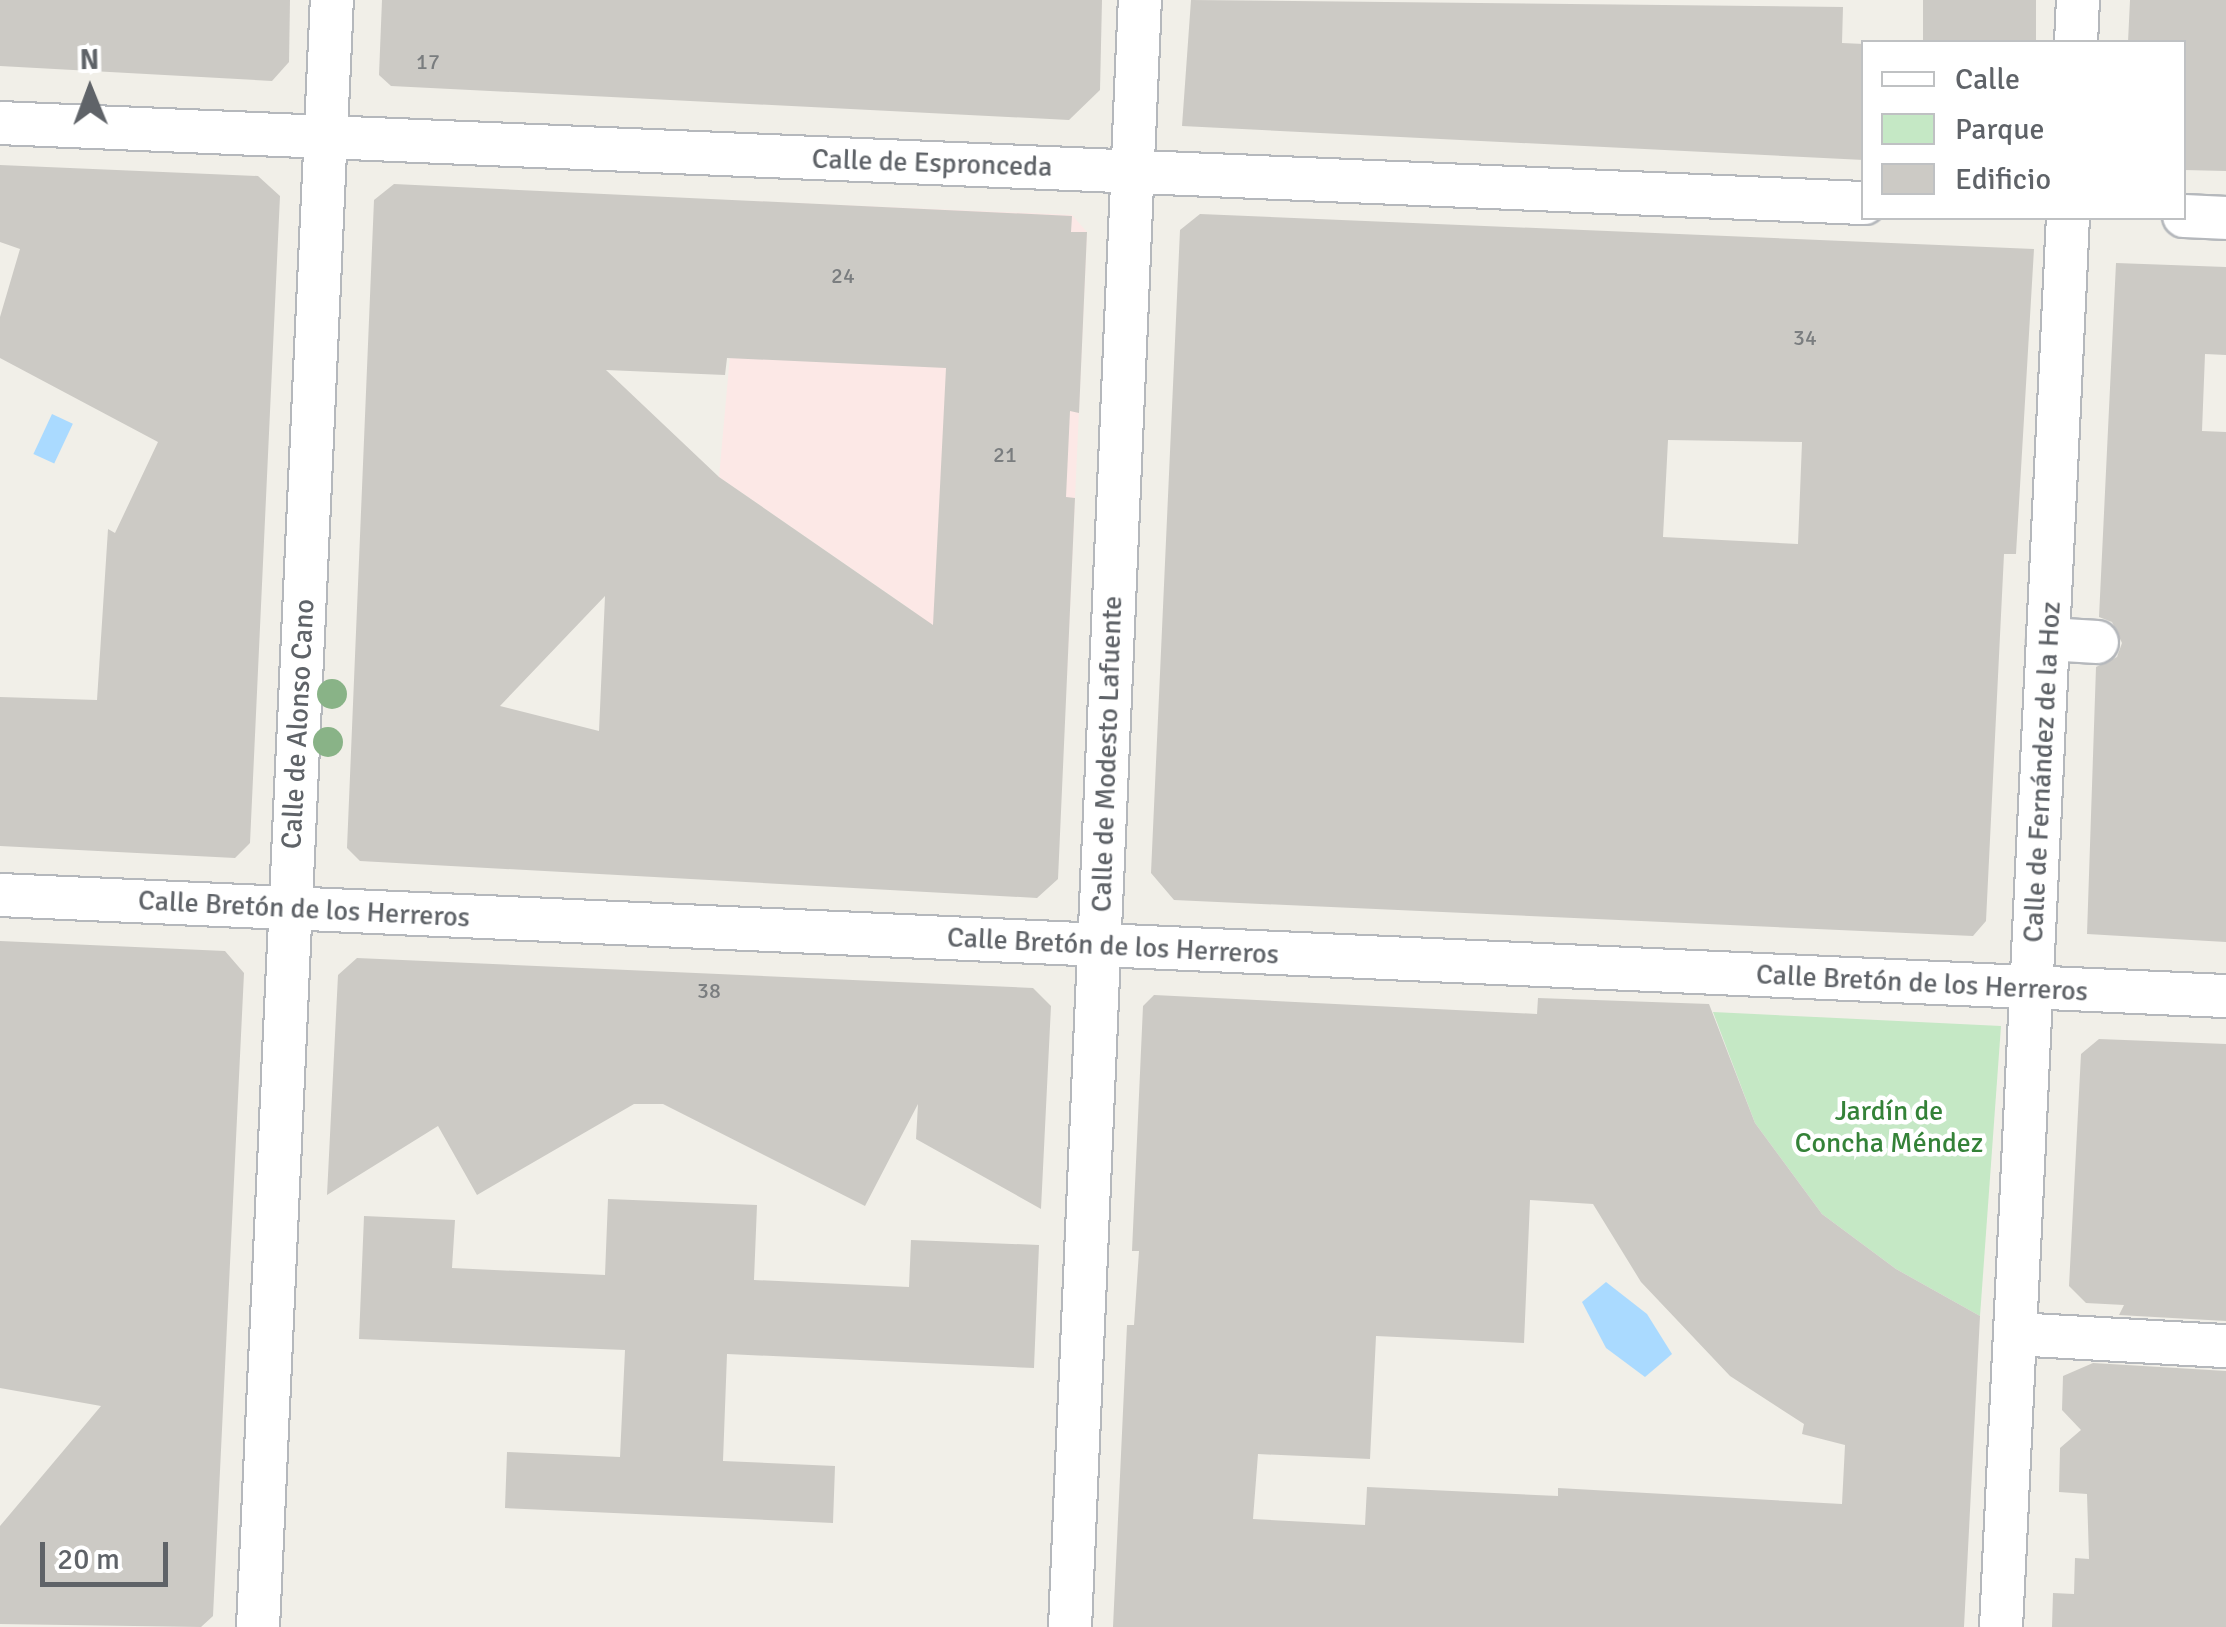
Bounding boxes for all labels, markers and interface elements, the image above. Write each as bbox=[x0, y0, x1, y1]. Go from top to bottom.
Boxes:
north arrow bbox=[40, 40, 140, 140]
legend bbox=[1861, 40, 2186, 220]
text: N bbox=[79, 43, 100, 77]
house number: 17 bbox=[416, 49, 440, 75]
text: Calle bbox=[1955, 61, 2020, 98]
text: Parque bbox=[1955, 111, 2045, 148]
street label: Calle de Espronceda bbox=[811, 142, 1053, 184]
text: Edificio bbox=[1955, 161, 2051, 198]
house number: 24 bbox=[831, 263, 855, 289]
house number: 34 bbox=[1793, 325, 1817, 351]
house number: 21 bbox=[993, 442, 1017, 468]
street label: Calle de Modesto Lafuente bbox=[1085, 595, 1129, 913]
street label: Calle de Alonso Cano bbox=[275, 598, 321, 850]
street label: Calle de Fernández de la Hoz bbox=[2016, 601, 2068, 943]
street label: Calle Bretón de los Herreros bbox=[137, 884, 471, 934]
street label: Calle Bretón de los Herreros bbox=[946, 921, 1280, 971]
street label: Calle Bretón de los Herreros bbox=[1755, 958, 2089, 1008]
house number: 38 bbox=[697, 978, 721, 1004]
park label: Jardín de Concha Méndez bbox=[1795, 1094, 1983, 1160]
scale bar bbox=[45, 1522, 172, 1584]
text: 20 m bbox=[57, 1541, 120, 1578]

